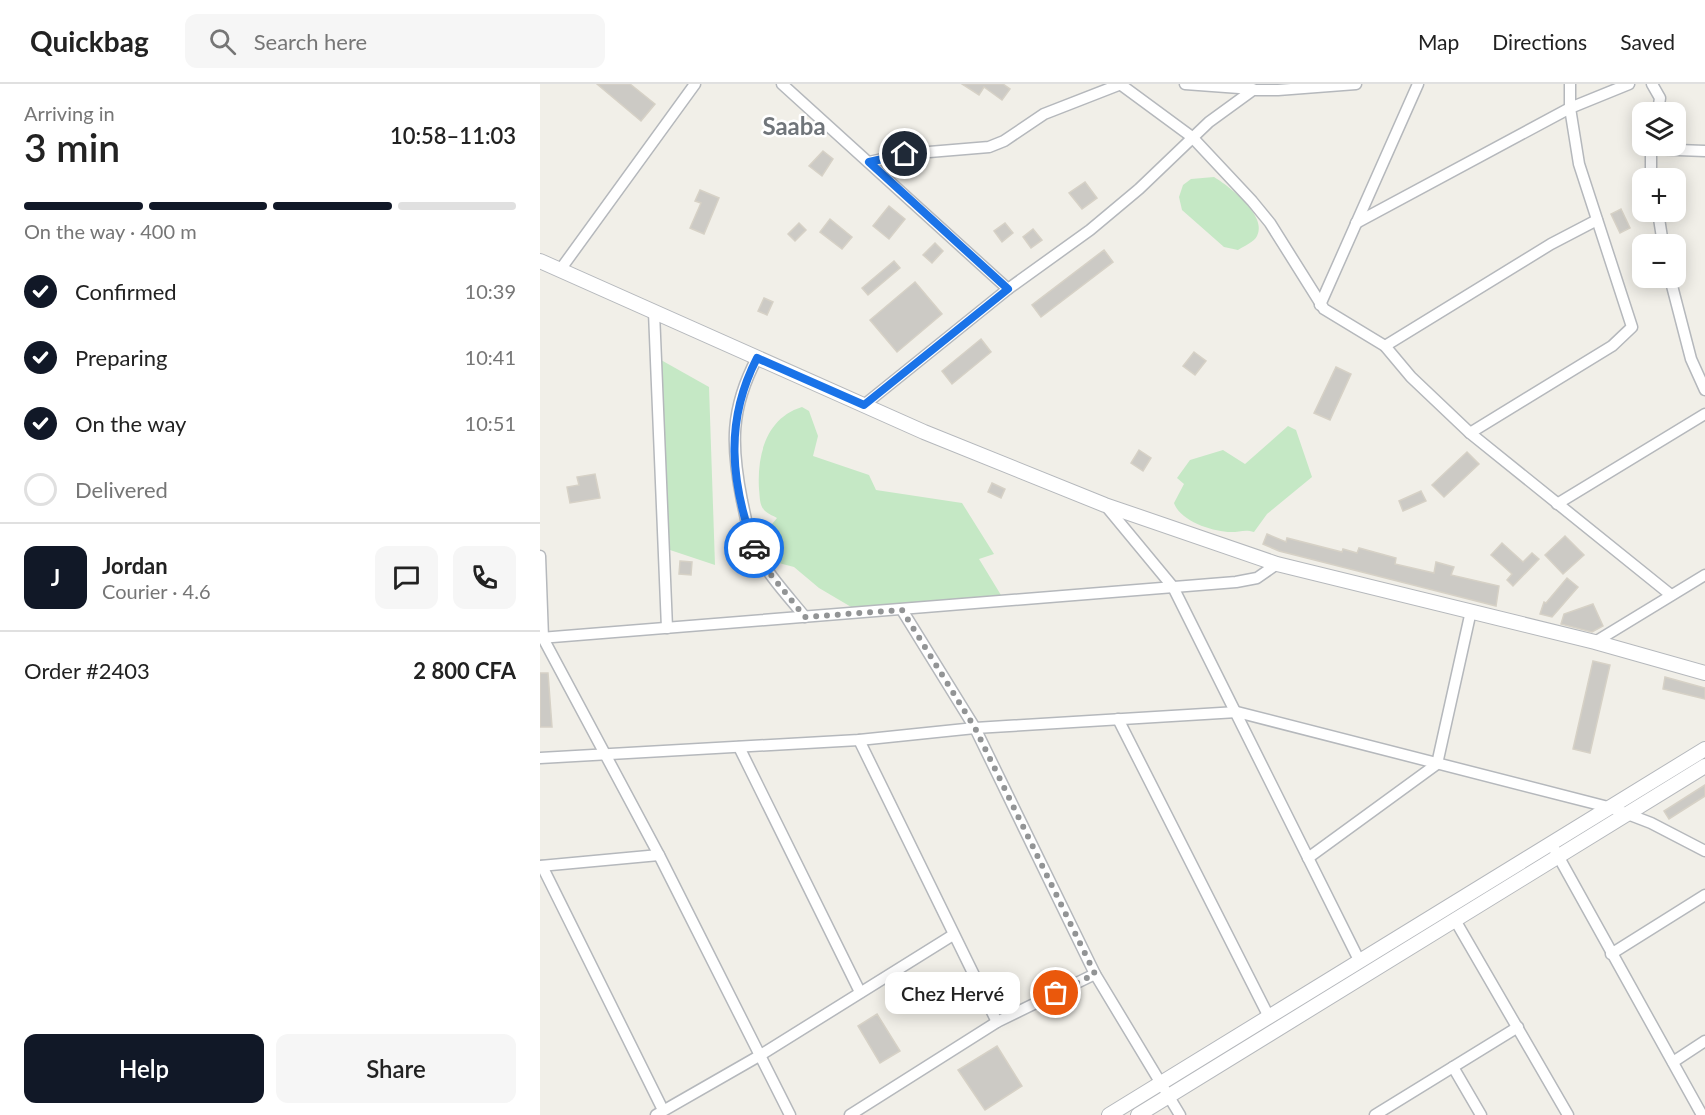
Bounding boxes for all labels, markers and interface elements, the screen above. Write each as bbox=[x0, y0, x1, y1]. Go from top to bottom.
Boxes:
search box bbox=[185, 14, 605, 68]
text: Quickbag bbox=[30, 24, 149, 58]
icon: search bbox=[206, 25, 239, 58]
text: Search here bbox=[254, 28, 367, 55]
text: Map bbox=[1418, 29, 1459, 54]
text: Directions bbox=[1492, 29, 1587, 54]
text: Saved bbox=[1620, 29, 1675, 54]
text: Arriving in bbox=[24, 101, 115, 125]
map controls bbox=[1632, 102, 1686, 288]
button: layers bbox=[1632, 102, 1686, 156]
district label: Saaba bbox=[762, 111, 826, 140]
text: 10:58–11:03 bbox=[390, 122, 516, 149]
text: 3 min bbox=[24, 124, 120, 170]
pin bbox=[879, 128, 930, 179]
icon: home bbox=[888, 137, 921, 170]
button: + bbox=[1632, 168, 1686, 222]
text: On the way · 400 m bbox=[24, 219, 197, 243]
button: − bbox=[1632, 234, 1686, 288]
icon: check bbox=[24, 275, 57, 308]
text: Confirmed bbox=[75, 278, 177, 305]
text: 10:39 bbox=[465, 279, 516, 303]
icon: check bbox=[24, 341, 57, 374]
text: Preparing bbox=[75, 344, 167, 371]
text: 10:41 bbox=[465, 345, 516, 369]
icon: check bbox=[24, 407, 57, 440]
text: On the way bbox=[75, 410, 186, 437]
text: 10:51 bbox=[465, 411, 516, 435]
text: Delivered bbox=[75, 476, 168, 503]
courier bbox=[724, 518, 784, 578]
icon: car bbox=[738, 532, 771, 565]
button: chat bbox=[375, 546, 438, 609]
button: phone bbox=[453, 546, 516, 609]
text: Jordan bbox=[102, 552, 168, 579]
text: J bbox=[51, 564, 60, 591]
text: Courier · 4.6 bbox=[102, 579, 211, 603]
text: Order #2403 bbox=[24, 657, 150, 684]
text: 2 800 CFA bbox=[413, 657, 516, 684]
pin bbox=[1030, 967, 1081, 1018]
callout: Chez Hervé bbox=[885, 972, 1020, 1014]
icon: bag bbox=[1039, 976, 1072, 1009]
text: Chez Hervé bbox=[901, 981, 1004, 1005]
button: Help bbox=[24, 1034, 264, 1103]
button: Share bbox=[276, 1034, 516, 1103]

